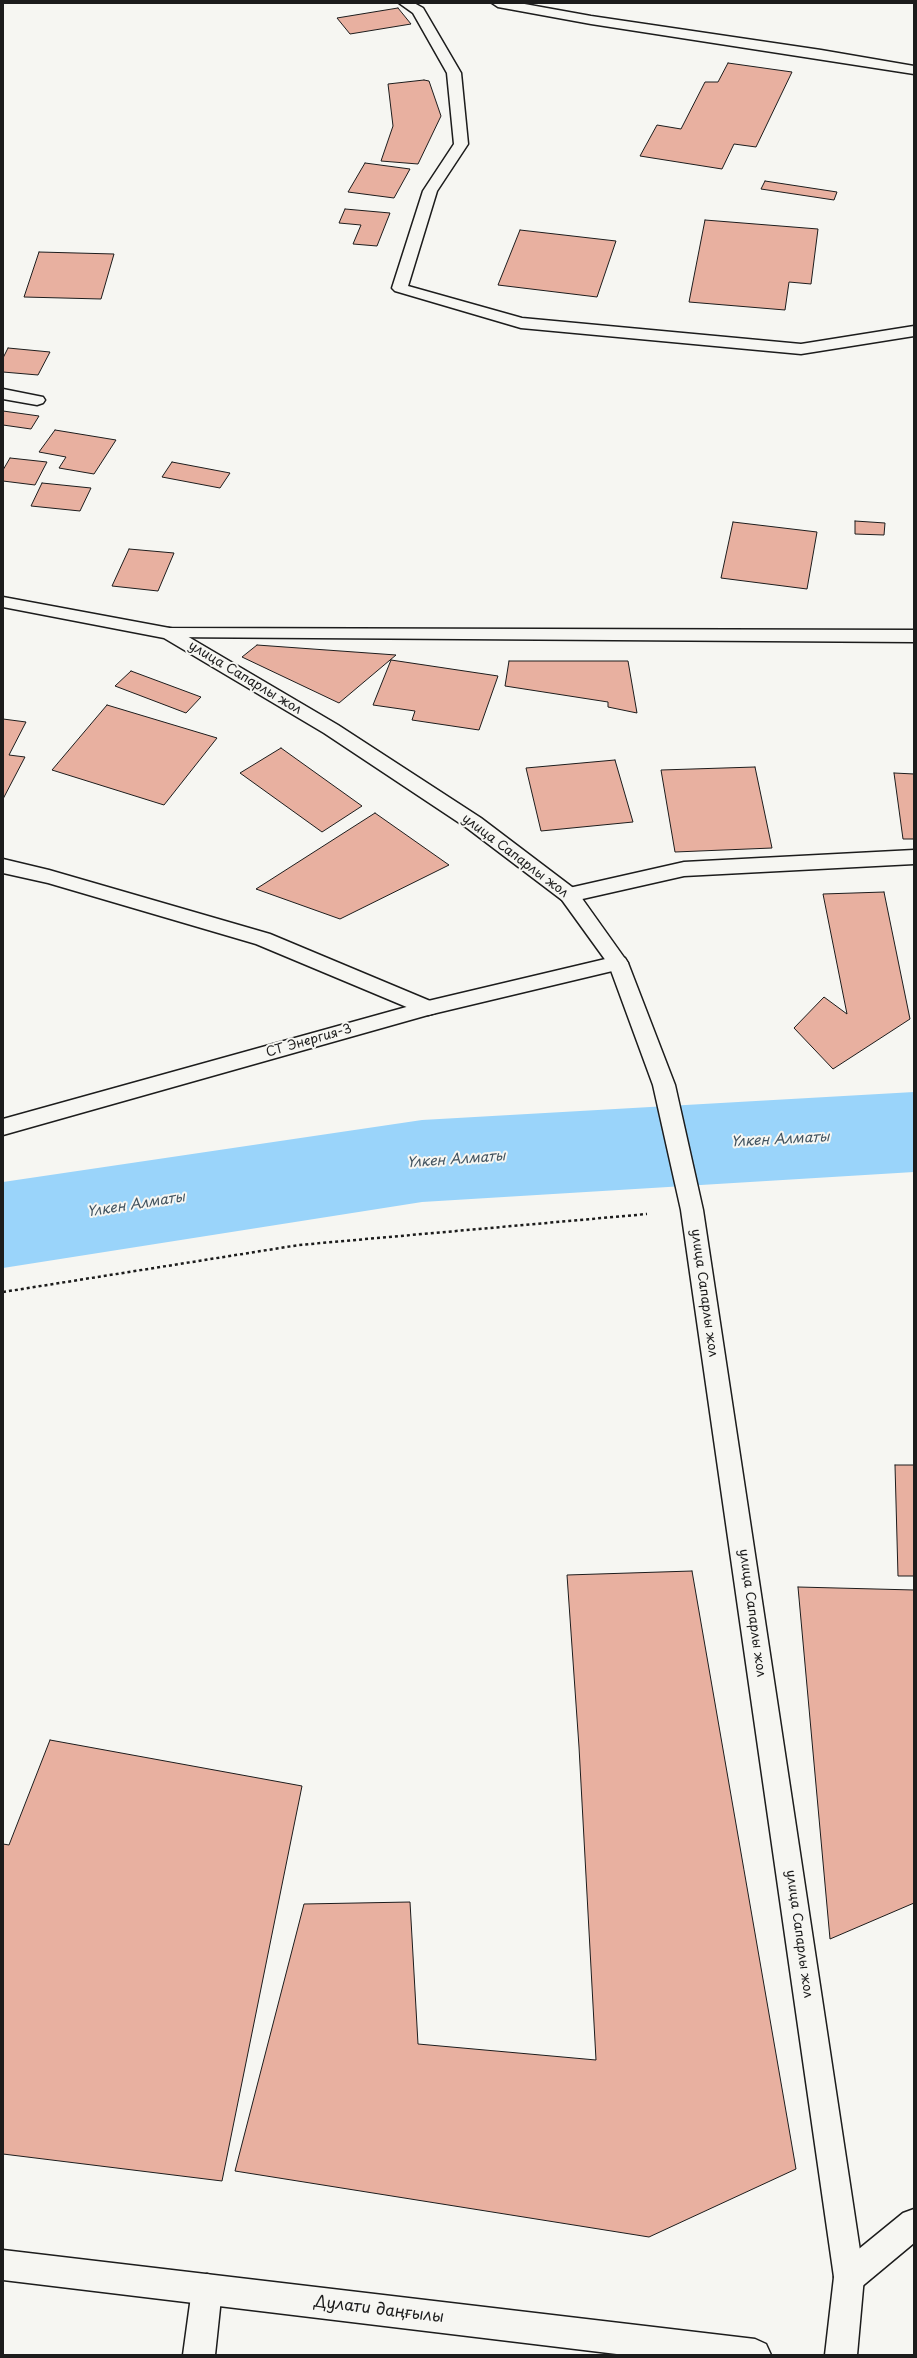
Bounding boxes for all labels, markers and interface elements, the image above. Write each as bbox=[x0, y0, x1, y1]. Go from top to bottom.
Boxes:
street label: улица Сапарлы жол bbox=[186, 638, 304, 718]
street label: улица Сапарлы жол bbox=[459, 811, 571, 901]
street label: СТ Энергия-3 bbox=[264, 1021, 354, 1061]
water label: Үлкен Алматы bbox=[730, 1129, 830, 1151]
water label: Үлкен Алматы bbox=[406, 1148, 506, 1172]
water label: Үлкен Алматы bbox=[86, 1189, 186, 1221]
street label: улица Сапарлы жол bbox=[687, 1228, 721, 1358]
street label: улица Сапарлы жол bbox=[735, 1548, 769, 1678]
street label: улица Сапарлы жол bbox=[782, 1869, 816, 1999]
street label: Дулати даңғылы bbox=[313, 2293, 445, 2327]

